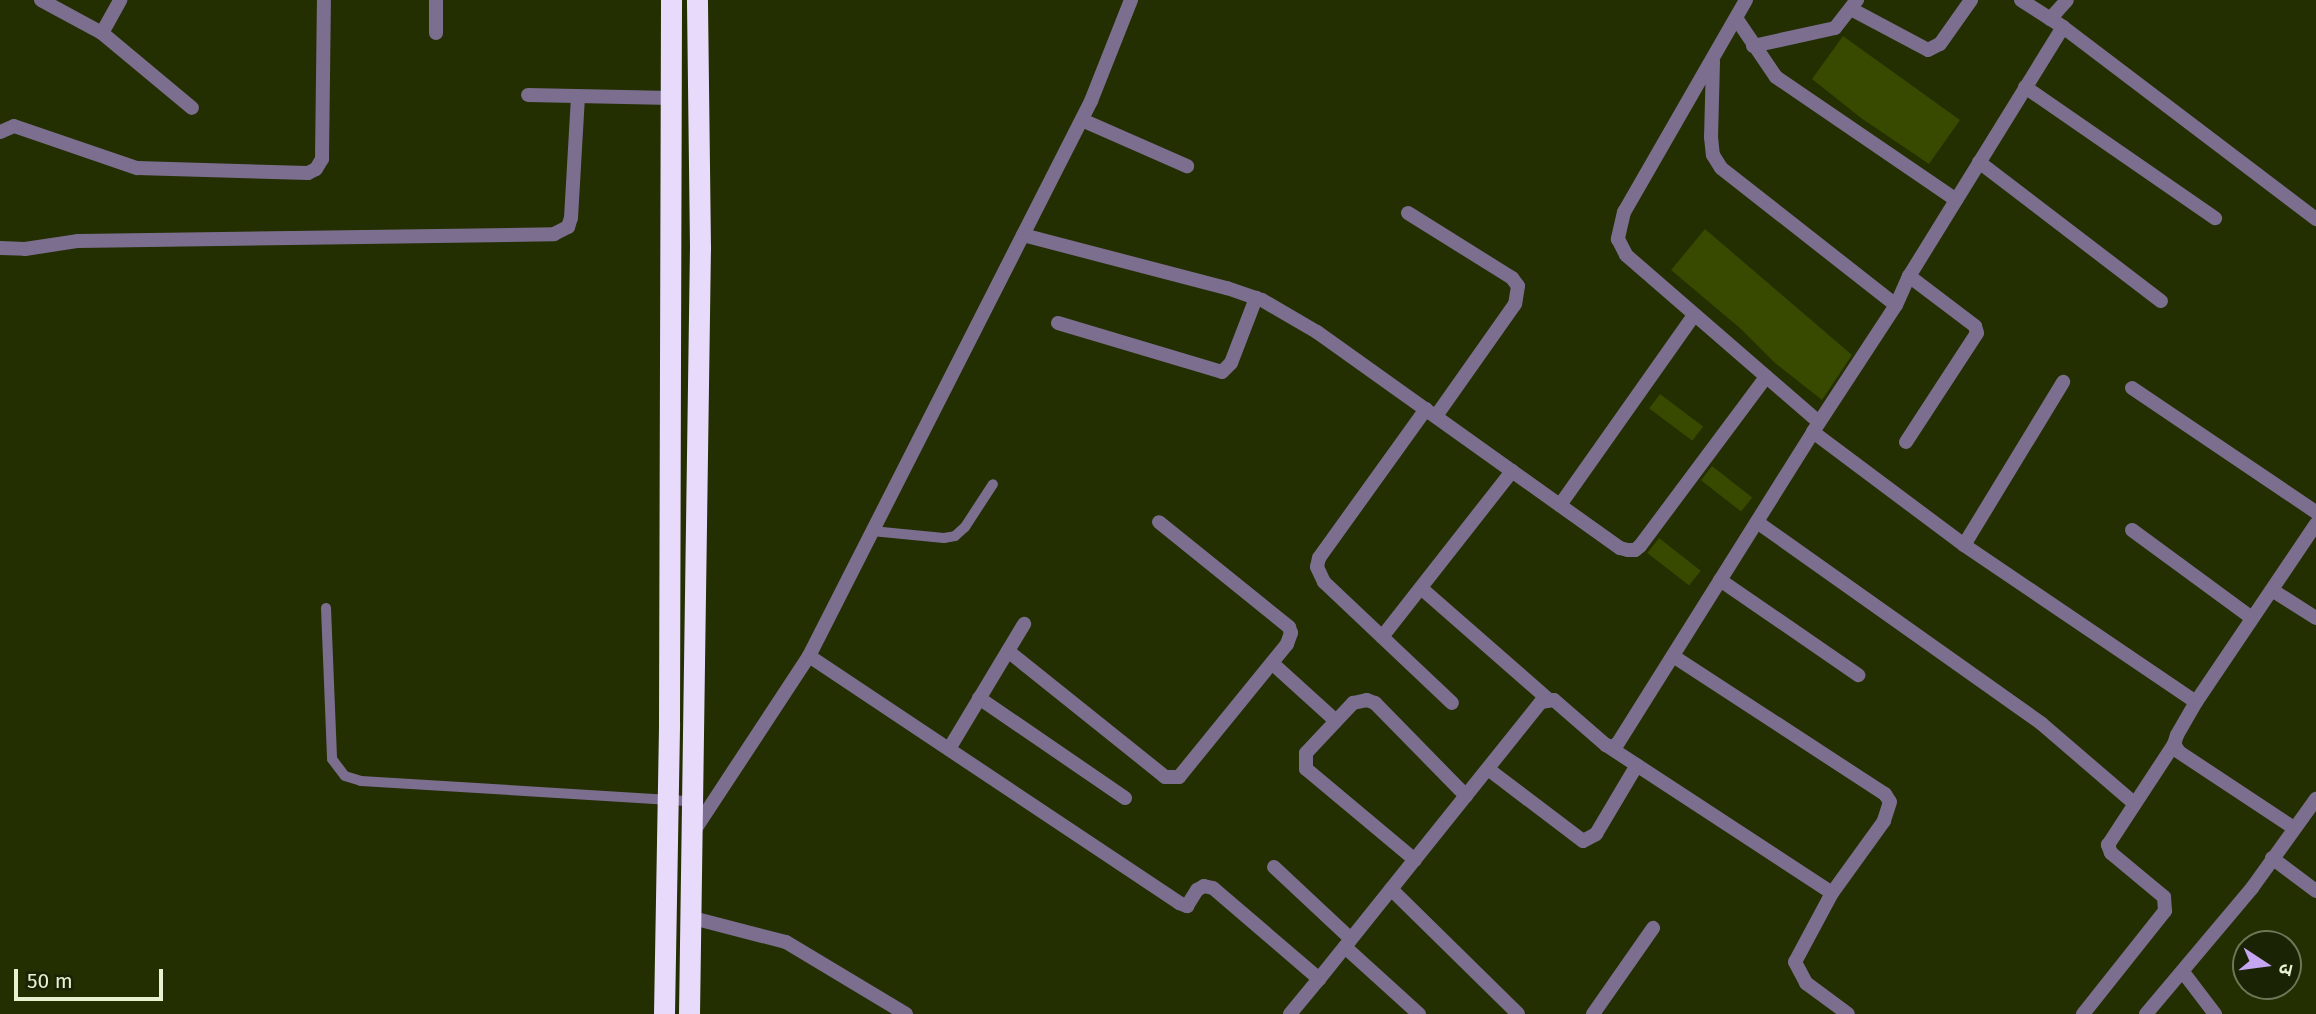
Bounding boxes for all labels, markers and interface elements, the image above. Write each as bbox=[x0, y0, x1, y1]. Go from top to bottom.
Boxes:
north arrow bbox=[2232, 930, 2302, 1000]
scale bar bbox=[18, 954, 166, 998]
text: उ bbox=[2274, 961, 2298, 977]
text: 50 m bbox=[27, 968, 73, 994]

